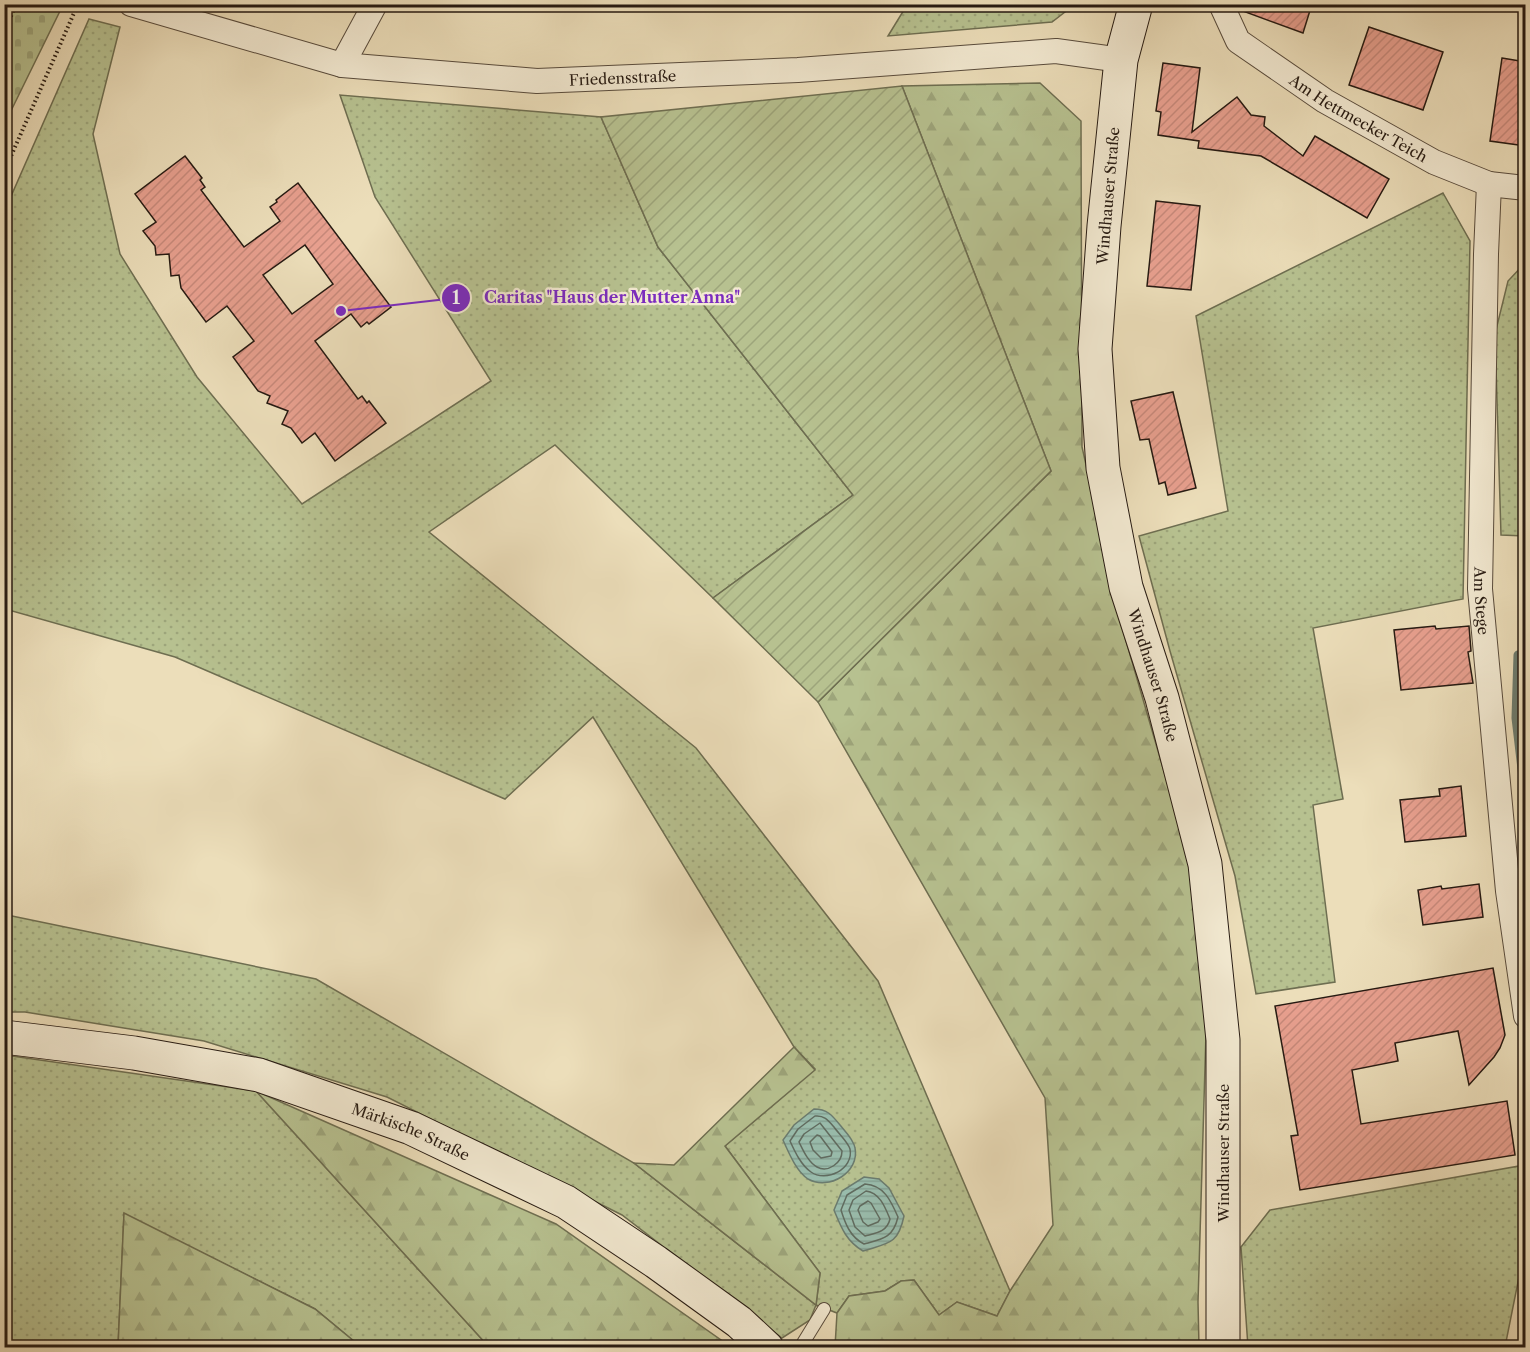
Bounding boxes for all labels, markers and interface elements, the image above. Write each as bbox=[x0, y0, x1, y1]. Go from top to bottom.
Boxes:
street label: Friedensstraße bbox=[569, 66, 677, 89]
street label: Am Hettmecker Teich bbox=[1285, 69, 1432, 166]
street label: Windhauser Straße bbox=[1092, 126, 1123, 267]
callout: Caritas "Haus der Mutter Anna" bbox=[441, 281, 753, 315]
text: 1 bbox=[452, 287, 460, 309]
text: Caritas "Haus der Mutter Anna" bbox=[484, 287, 740, 307]
street label: Am Stege bbox=[1470, 566, 1494, 636]
street label: Windhauser Straße bbox=[1124, 605, 1182, 744]
street label: Windhauser Straße bbox=[1214, 1084, 1233, 1223]
street label: Märkische Straße bbox=[349, 1099, 473, 1164]

